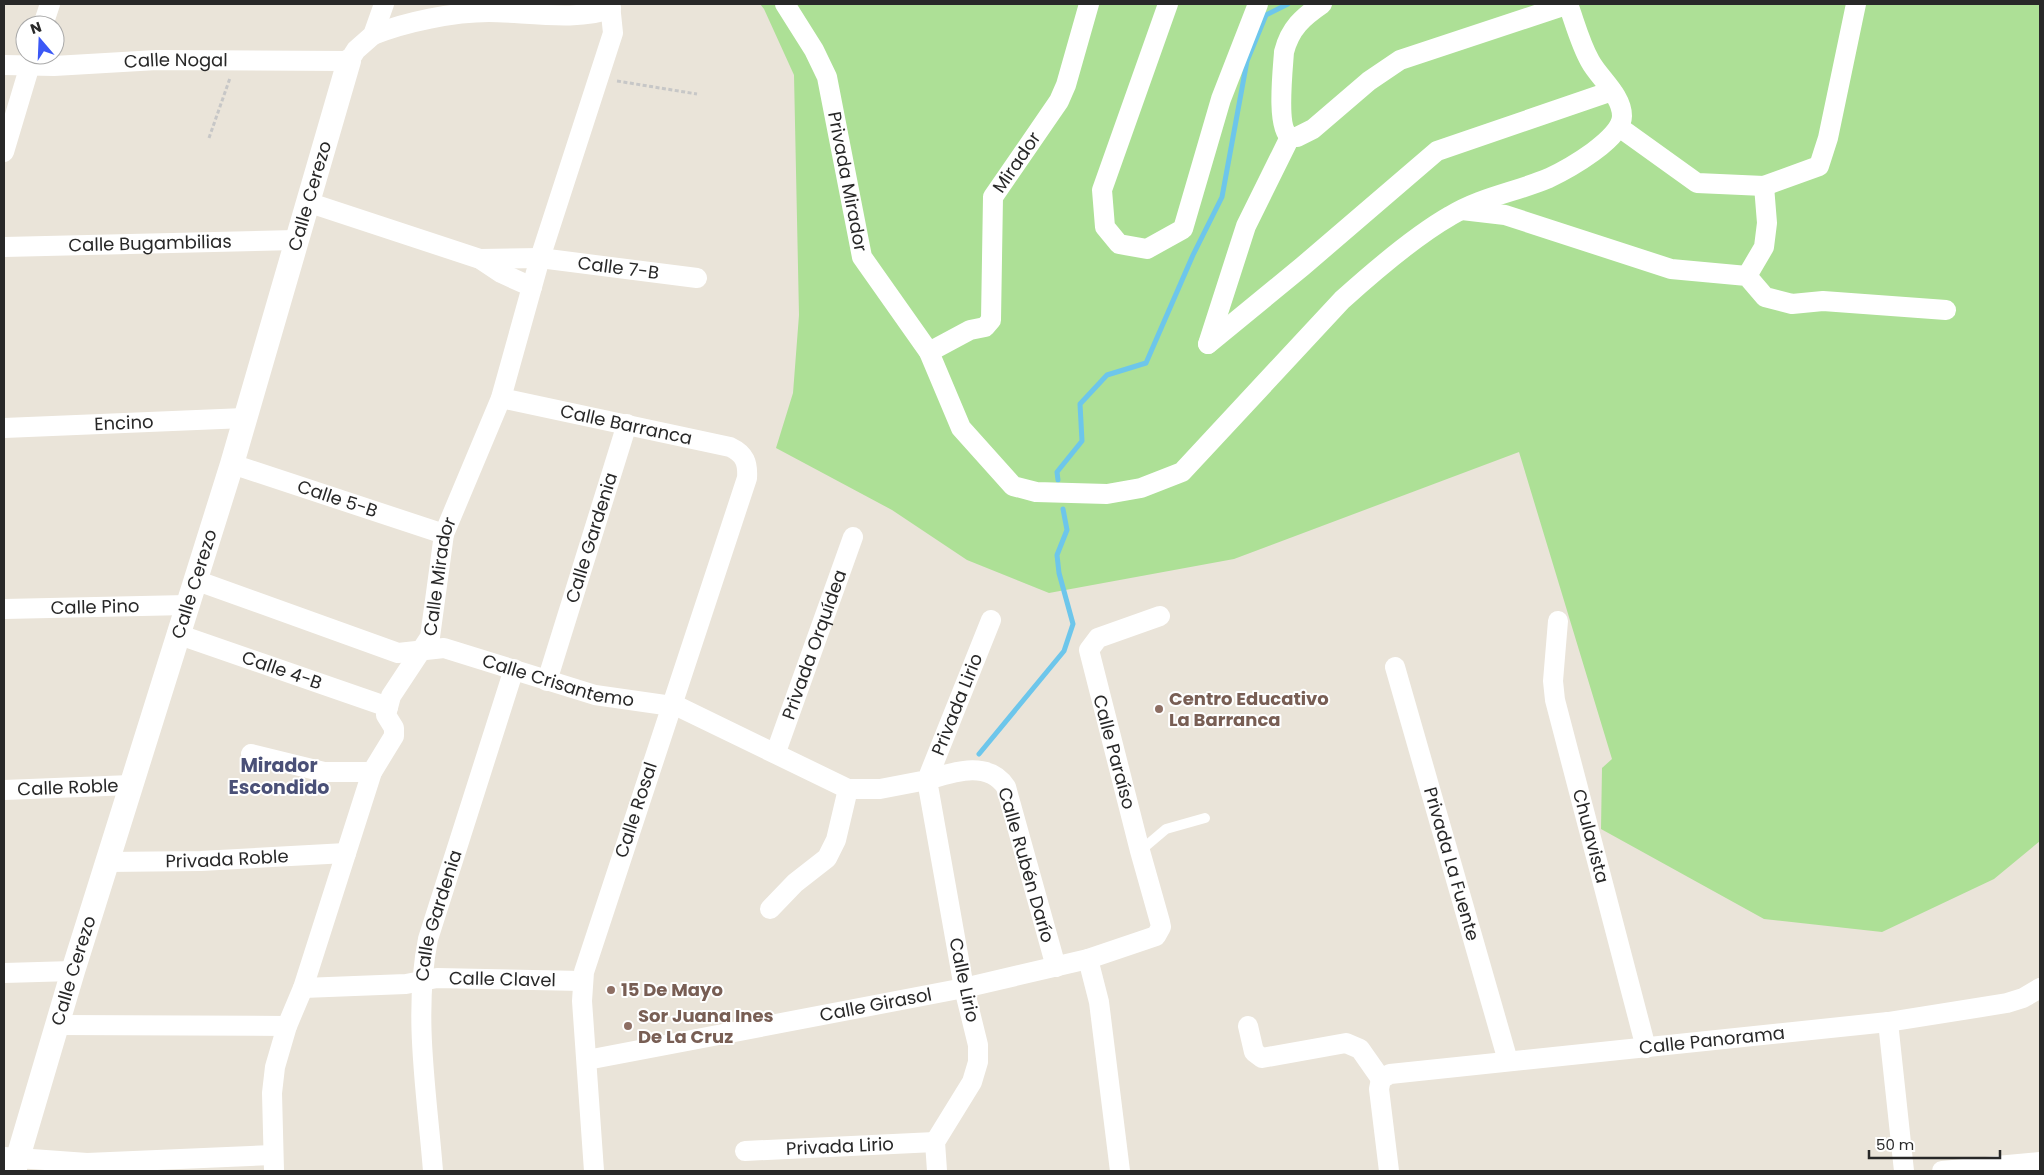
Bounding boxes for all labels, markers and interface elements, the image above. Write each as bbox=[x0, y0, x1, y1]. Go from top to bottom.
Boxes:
north arrow bbox=[15, 15, 65, 65]
text: N bbox=[28, 17, 44, 39]
street label: Calle Nogal bbox=[123, 47, 228, 74]
street label: Privada Mirador bbox=[822, 109, 874, 254]
street label: Mirador bbox=[986, 126, 1046, 198]
street label: Calle Cerezo bbox=[281, 138, 337, 254]
street label: Calle Bugambilias bbox=[68, 229, 232, 257]
street label: Calle 7-B bbox=[576, 250, 661, 285]
street label: Calle Barranca bbox=[558, 398, 695, 451]
street label: Encino bbox=[94, 409, 154, 436]
street label: Calle Gardenia bbox=[559, 469, 623, 606]
street label: Calle 5-B bbox=[294, 473, 381, 523]
street label: Calle Mirador bbox=[417, 513, 462, 637]
street label: Calle Cerezo bbox=[165, 526, 223, 642]
street label: Privada Orquídea bbox=[776, 566, 852, 723]
street label: Calle Pino bbox=[50, 593, 140, 620]
street label: Calle 4-B bbox=[239, 644, 325, 695]
street label: Calle Crisantemo bbox=[479, 648, 636, 712]
street label: Privada Lirio bbox=[925, 650, 988, 759]
place label: Centro Educativo La Barranca bbox=[1169, 686, 1329, 732]
street label: Calle Paraíso bbox=[1087, 692, 1142, 812]
marker: Centro Educativo La Barranca bbox=[1153, 703, 1165, 715]
district label: Mirador Escondido bbox=[229, 752, 329, 801]
street label: Calle Rosal bbox=[608, 759, 663, 861]
street label: Calle Roble bbox=[17, 773, 119, 801]
street label: Calle Rubén Darío bbox=[992, 784, 1061, 945]
street label: Privada La Fuente bbox=[1418, 784, 1486, 944]
street label: Chulavista bbox=[1567, 786, 1615, 886]
street label: Privada Roble bbox=[165, 843, 289, 873]
street label: Calle Gardenia bbox=[409, 847, 468, 982]
street label: Calle Cerezo bbox=[45, 912, 102, 1028]
street label: Calle Lirio bbox=[943, 935, 986, 1024]
street label: Calle Clavel bbox=[449, 965, 556, 992]
place label: 15 De Mayo bbox=[621, 977, 723, 1002]
street label: Calle Girasol bbox=[818, 981, 934, 1027]
marker: 15 De Mayo bbox=[605, 984, 617, 996]
place label: Sor Juana Ines De La Cruz bbox=[638, 1003, 774, 1049]
marker: Sor Juana Ines De La Cruz bbox=[622, 1020, 634, 1032]
street label: Calle Panorama bbox=[1638, 1020, 1786, 1060]
scale bar bbox=[1869, 1128, 2000, 1160]
street label: Privada Lirio bbox=[785, 1131, 894, 1161]
text: 50 m bbox=[1876, 1134, 1914, 1155]

